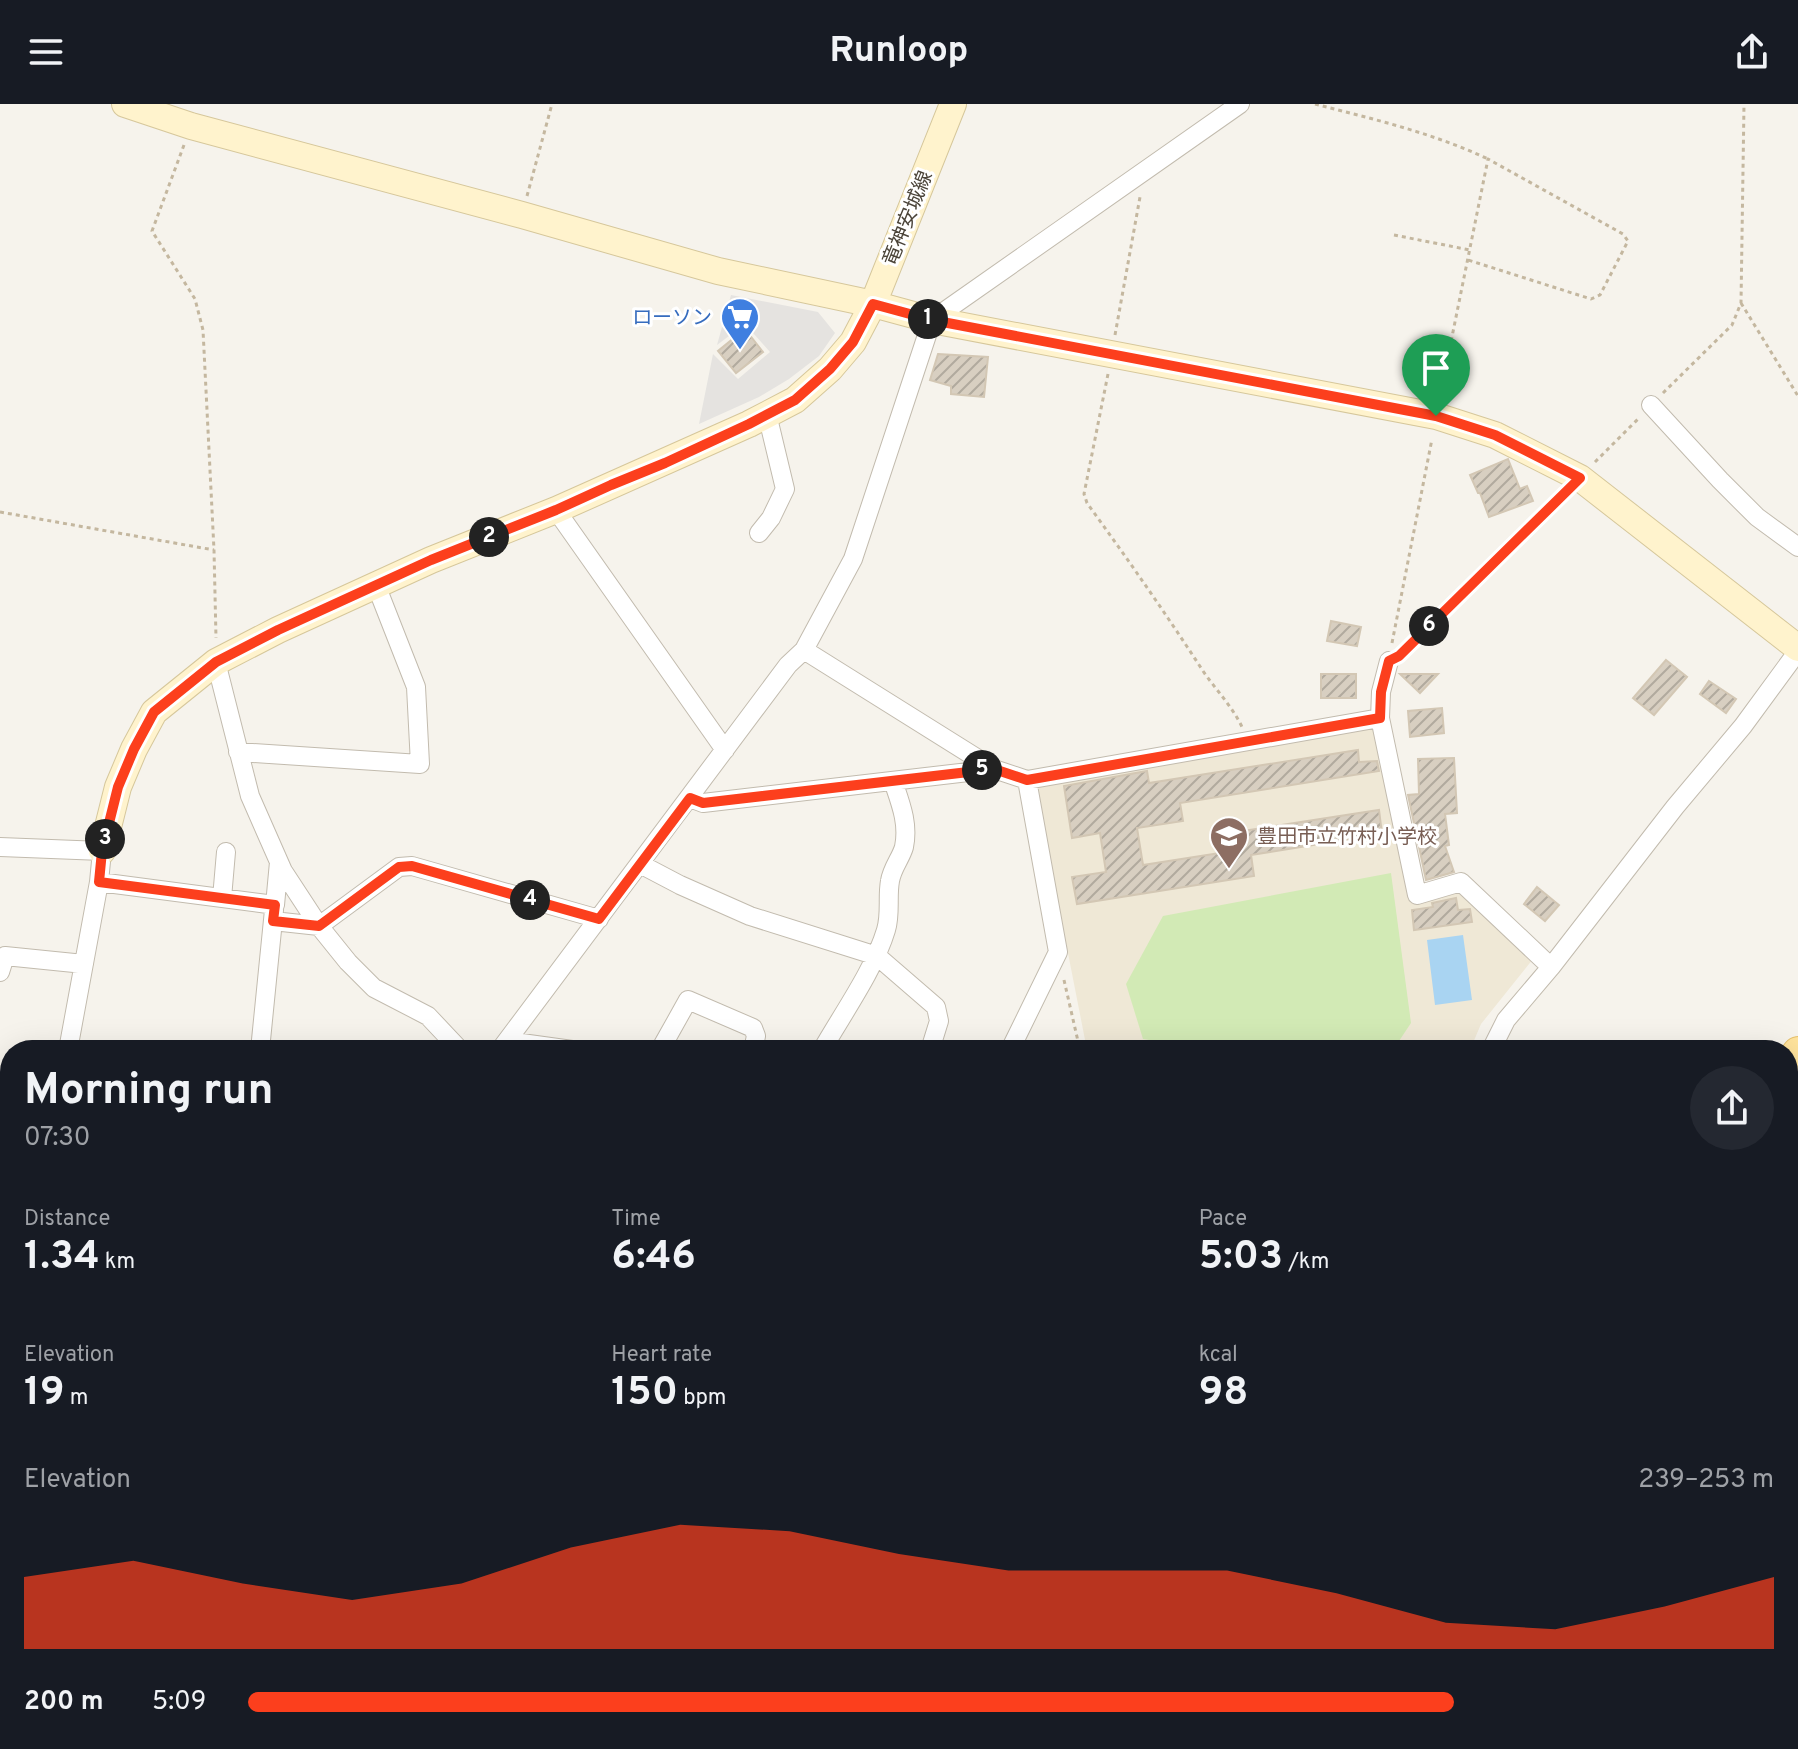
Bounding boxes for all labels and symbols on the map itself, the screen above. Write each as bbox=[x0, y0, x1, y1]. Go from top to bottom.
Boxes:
street label: 竜神安城線 bbox=[878, 168, 940, 270]
supermarket icon: ローソン bbox=[719, 296, 761, 351]
pin: 1 bbox=[908, 299, 948, 339]
place label: ローソン bbox=[632, 306, 712, 332]
pin bbox=[1402, 334, 1470, 416]
pin: 2 bbox=[469, 517, 509, 557]
pin: 6 bbox=[1409, 606, 1449, 646]
pin: 5 bbox=[962, 750, 1002, 790]
school or university icon: 豊田市立竹村小学校 bbox=[1208, 815, 1250, 870]
pin: 3 bbox=[85, 819, 125, 859]
place label: 豊田市立竹村小学校 bbox=[1257, 825, 1437, 851]
pin: 4 bbox=[510, 880, 550, 920]

